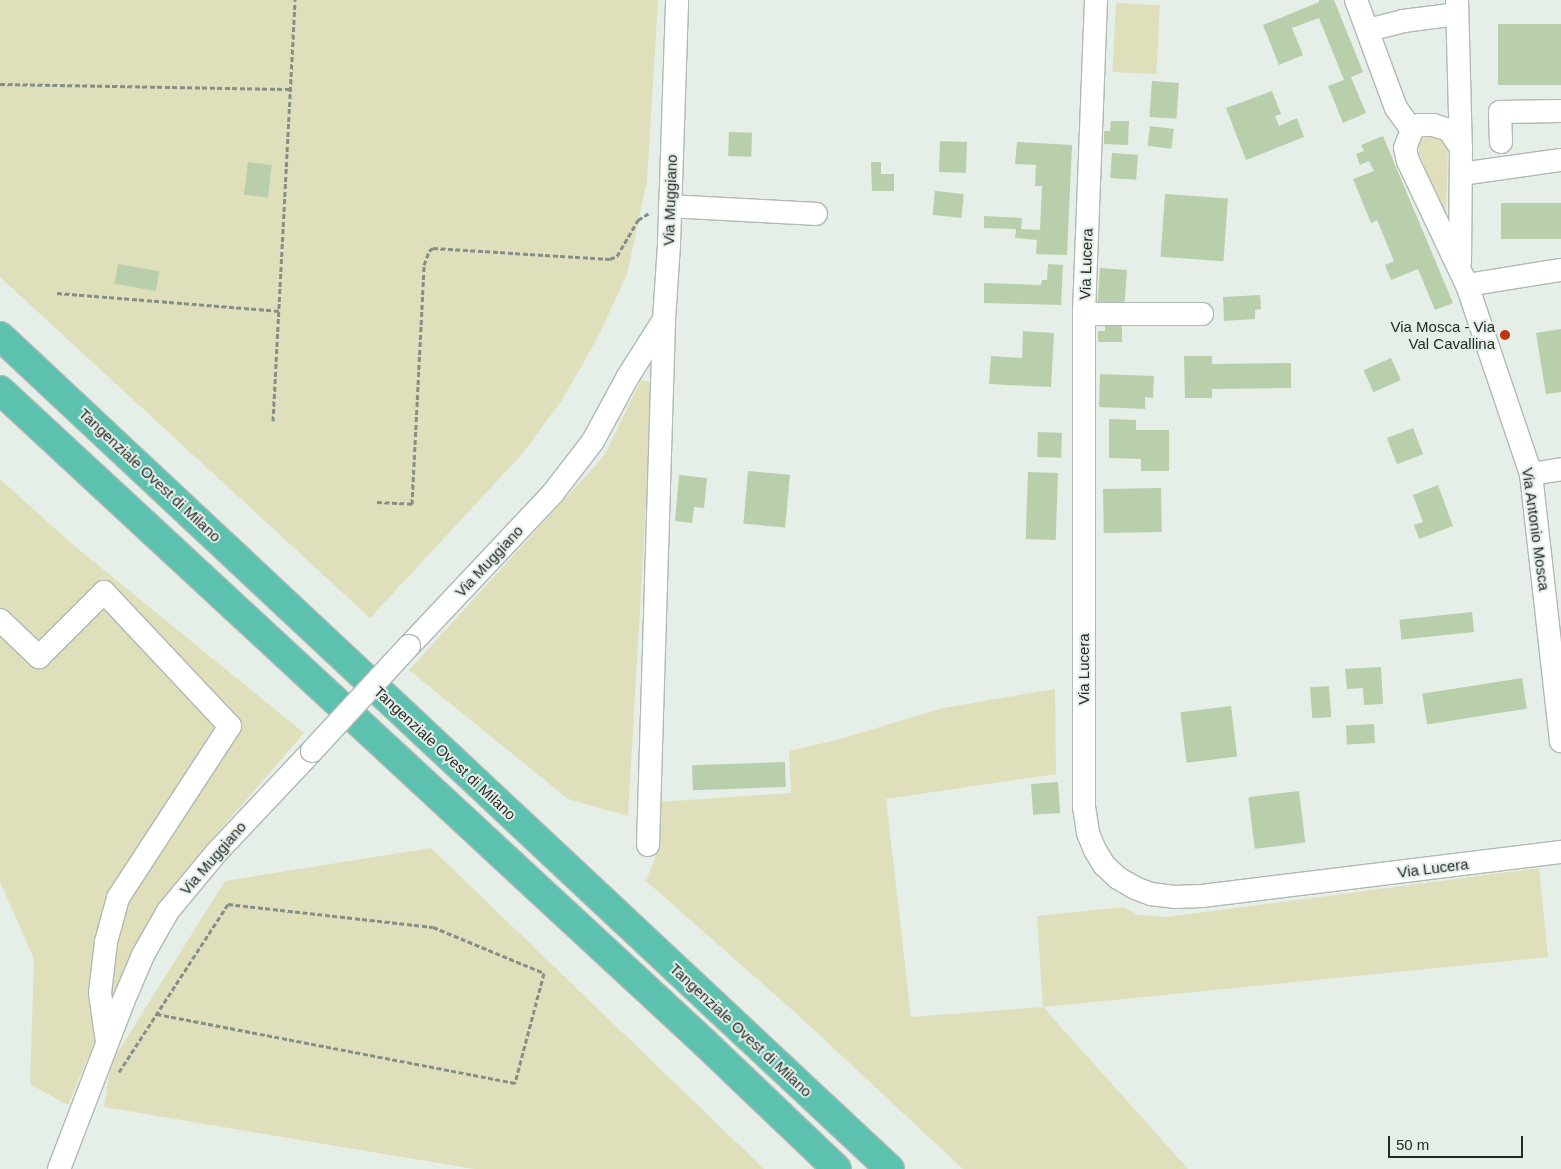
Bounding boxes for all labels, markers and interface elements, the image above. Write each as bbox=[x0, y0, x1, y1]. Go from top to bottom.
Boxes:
street label: Via Muggiano bbox=[659, 154, 681, 246]
street label: Via Lucera bbox=[1076, 228, 1096, 300]
place label: Via Mosca - Via Val Cavallina bbox=[1391, 317, 1495, 352]
marker: Via Mosca - Via Val Cavallina bbox=[1499, 329, 1511, 341]
street label: Tangenziale Ovest di Milano bbox=[75, 404, 225, 546]
street label: Via Antonio Mosca bbox=[1518, 466, 1554, 592]
street label: Via Muggiano bbox=[451, 521, 527, 601]
street label: Via Lucera bbox=[1075, 633, 1093, 705]
street label: Tangenziale Ovest di Milano bbox=[370, 682, 520, 824]
street label: Via Muggiano bbox=[176, 818, 250, 898]
street label: Via Lucera bbox=[1396, 855, 1470, 881]
street label: Tangenziale Ovest di Milano bbox=[666, 959, 816, 1101]
scale bar bbox=[1391, 1126, 1526, 1158]
text: 50 m bbox=[1396, 1136, 1429, 1153]

